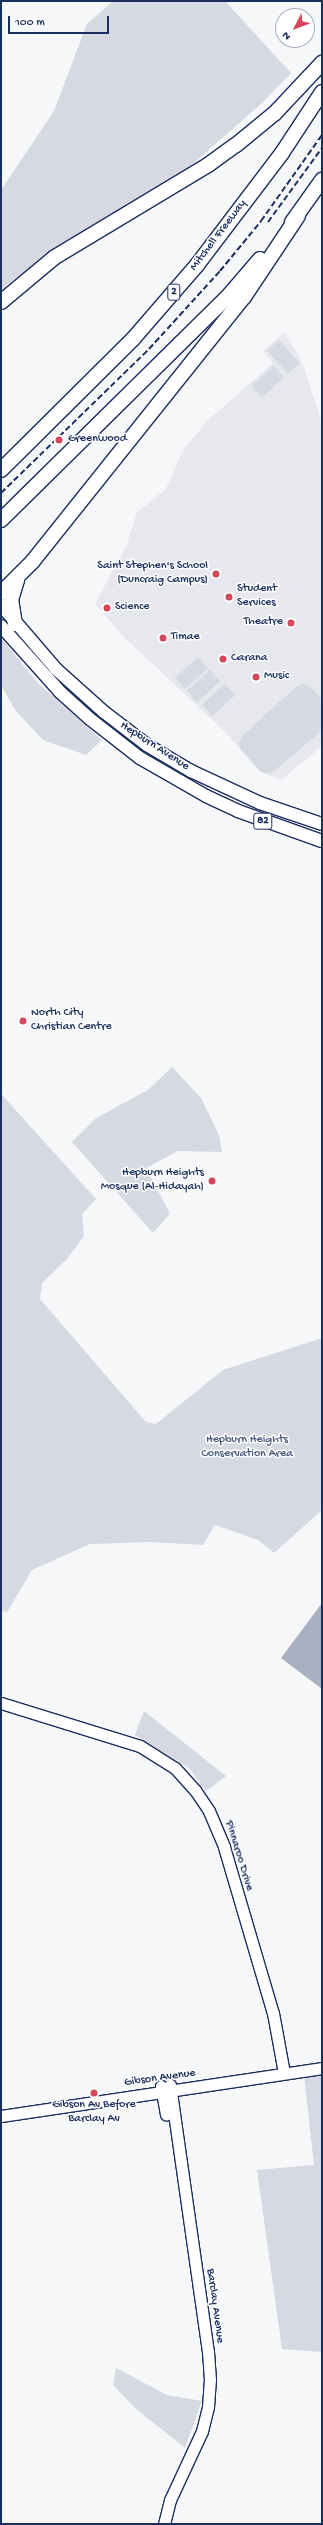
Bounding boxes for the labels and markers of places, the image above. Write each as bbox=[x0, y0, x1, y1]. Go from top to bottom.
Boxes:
place label: Greenwood bbox=[68, 433, 127, 447]
marker: Greenwood bbox=[53, 434, 65, 446]
place label: Saint Stephen's School (Duncraig Campus) bbox=[97, 560, 208, 588]
marker: Saint Stephen's School (Duncraig Campus) bbox=[211, 569, 221, 579]
place label: Student Services bbox=[237, 583, 277, 611]
marker: Student Services bbox=[224, 592, 234, 602]
place label: Science bbox=[115, 601, 149, 615]
marker: Science bbox=[102, 603, 112, 613]
place label: Theatre bbox=[244, 616, 283, 630]
marker: Theatre bbox=[286, 618, 296, 628]
place label: Timae bbox=[171, 631, 200, 645]
marker: Timae bbox=[158, 633, 168, 643]
place label: Carana bbox=[231, 652, 267, 666]
marker: Carana bbox=[218, 654, 228, 664]
place label: Music bbox=[264, 670, 289, 684]
marker: Music bbox=[251, 672, 261, 682]
place label: North City Christian Centre bbox=[31, 1007, 112, 1035]
marker: North City Christian Centre bbox=[18, 1016, 28, 1026]
place label: Hepburn Heights Mosque (Al-Hidayah) bbox=[101, 1167, 204, 1195]
marker: Hepburn Heights Mosque (Al-Hidayah) bbox=[207, 1176, 217, 1186]
marker: Gibson Av Before Barclay Av bbox=[89, 2088, 99, 2098]
place label: Gibson Av Before Barclay Av bbox=[52, 2099, 136, 2127]

